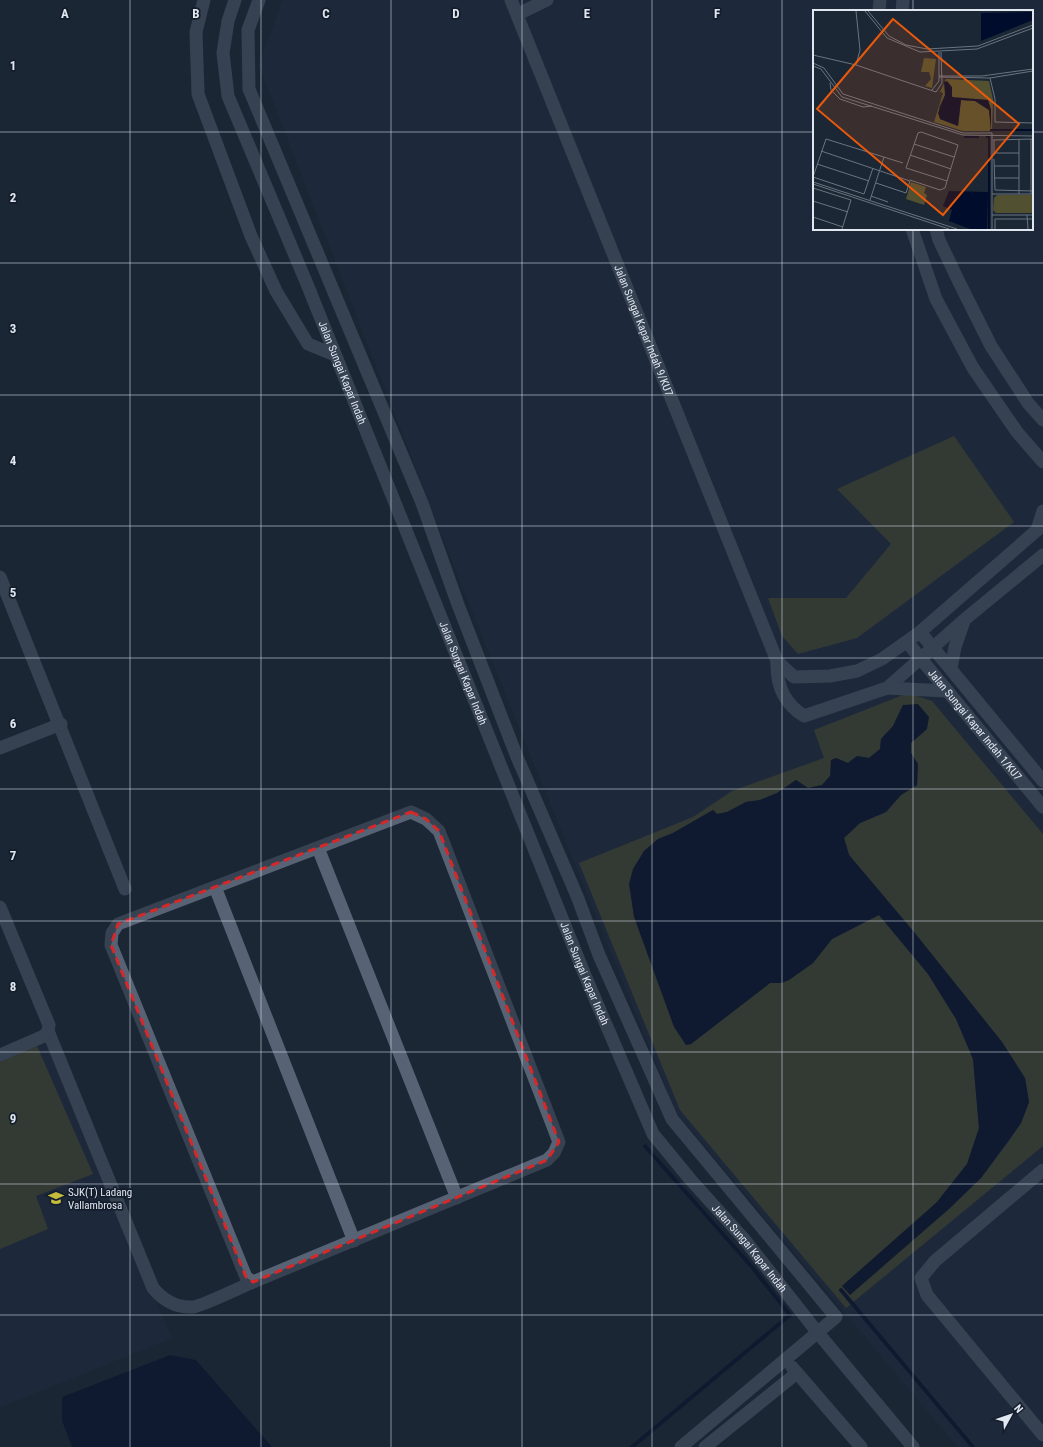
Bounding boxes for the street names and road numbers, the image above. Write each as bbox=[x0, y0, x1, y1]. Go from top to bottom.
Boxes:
street label: Jalan Sungai Kapar Indah 9/KU7 bbox=[611, 263, 676, 398]
street label: Jalan Sungai Kapar Indah bbox=[315, 319, 369, 426]
street label: Jalan Sungai Kapar Indah bbox=[436, 620, 490, 727]
street label: Jalan Sungai Kapar Indah 1/KU7 bbox=[925, 667, 1024, 783]
street label: Jalan Sungai Kapar Indah bbox=[557, 920, 612, 1027]
street label: Jalan Sungai Kapar Indah bbox=[709, 1202, 789, 1295]

